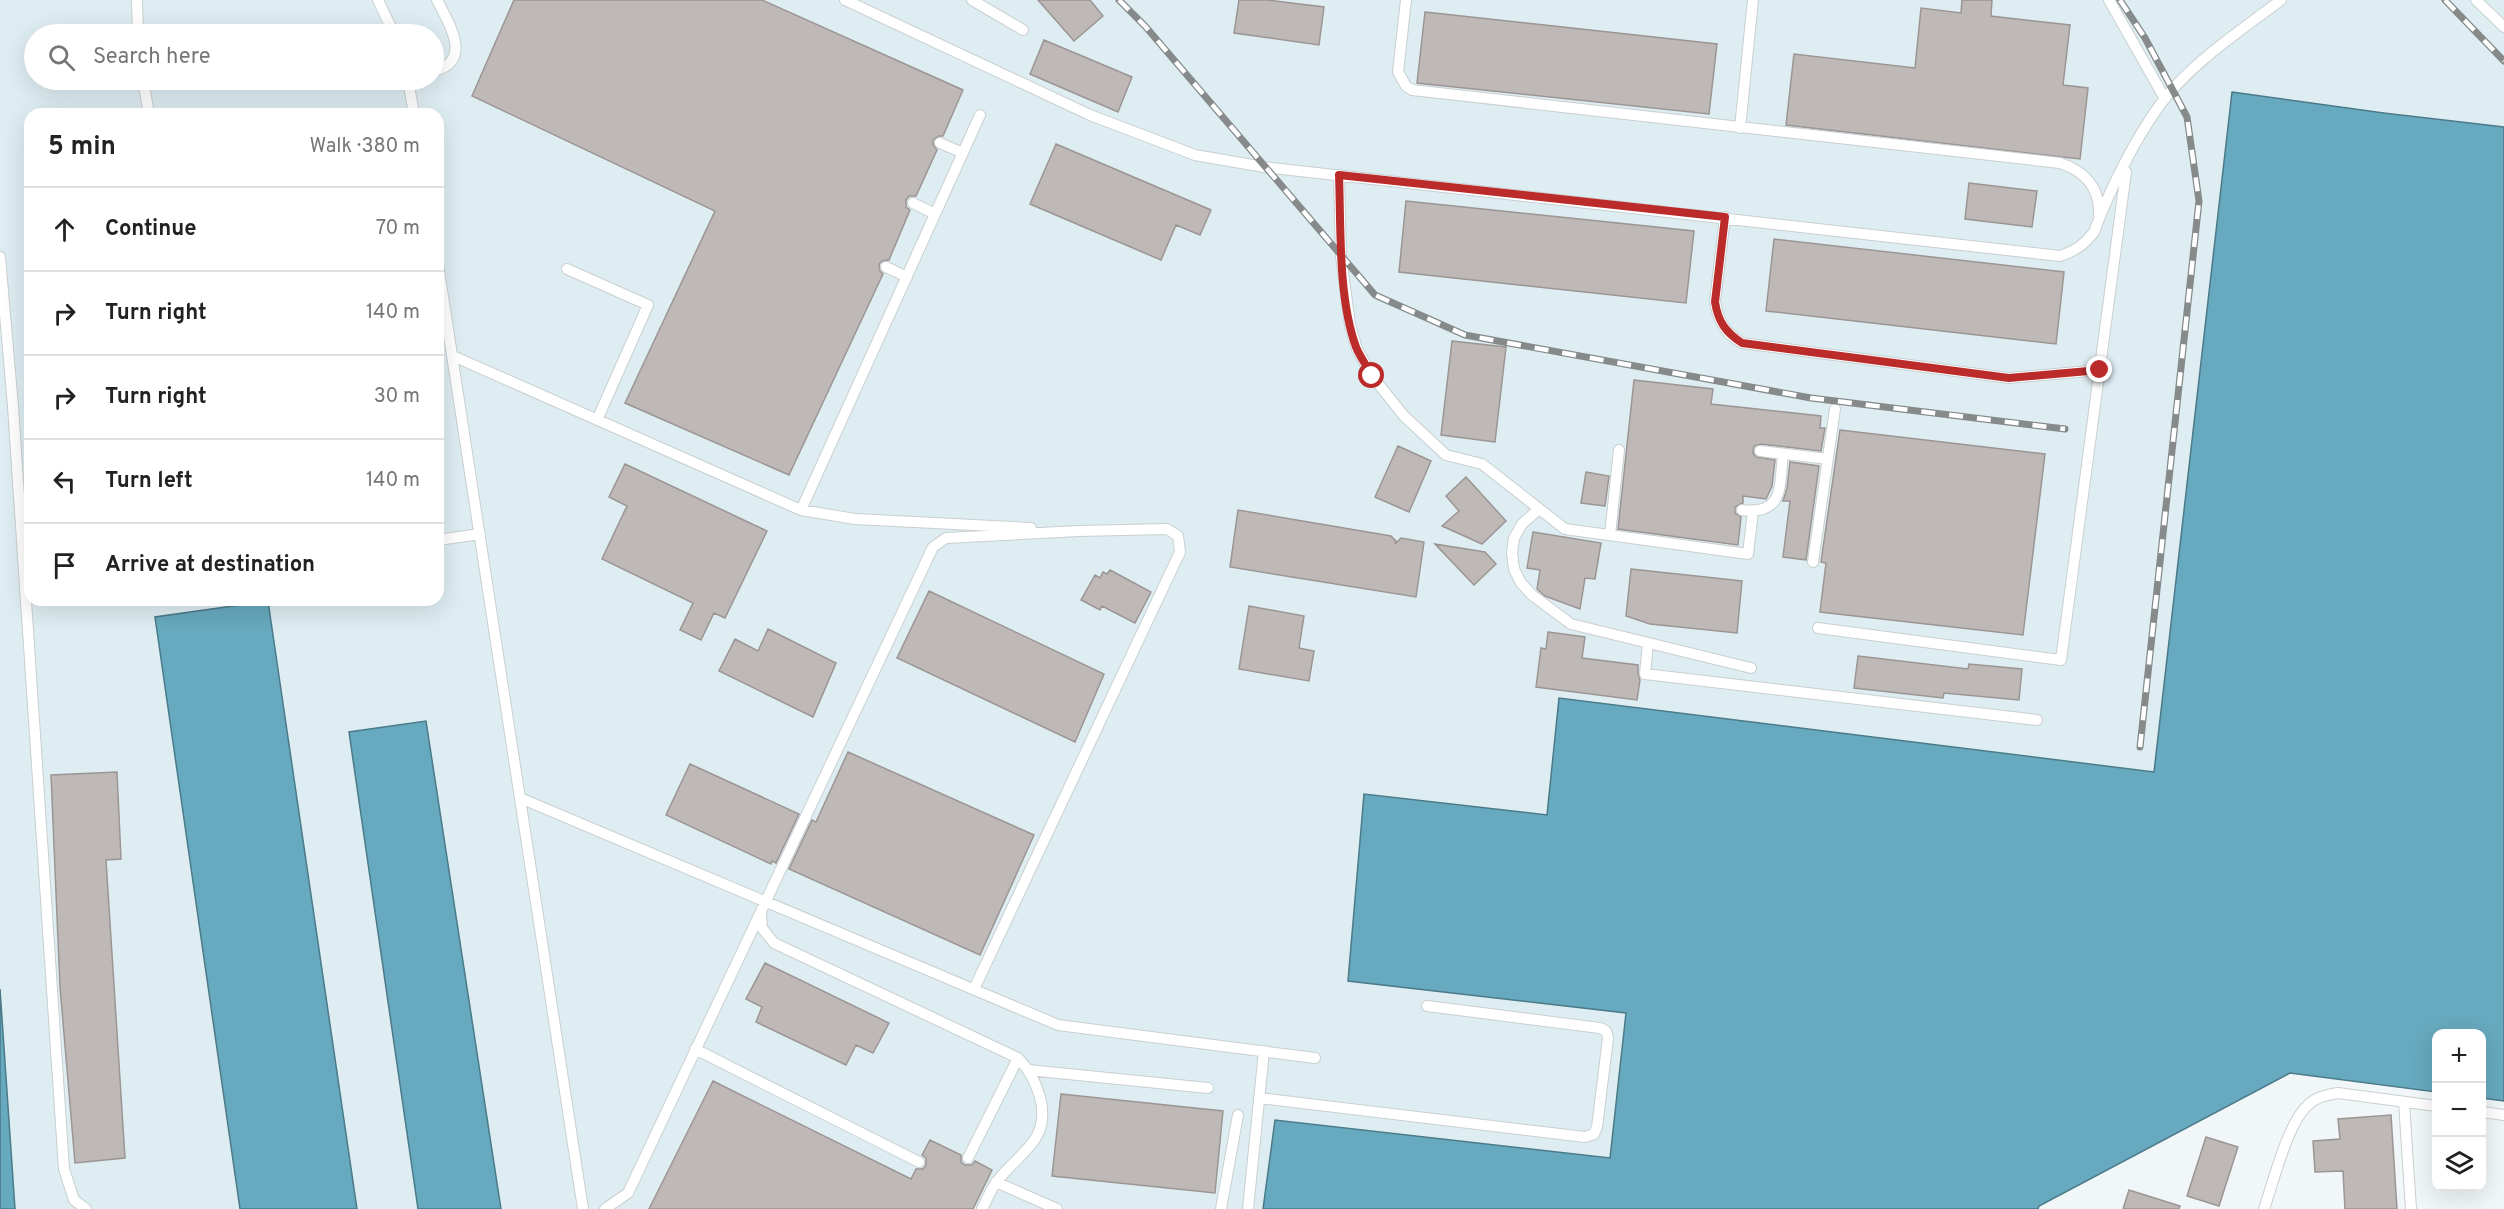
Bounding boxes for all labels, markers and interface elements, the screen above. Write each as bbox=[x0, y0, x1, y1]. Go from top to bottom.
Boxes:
search box bbox=[24, 24, 444, 90]
icon: search bbox=[45, 41, 78, 74]
text: Search here bbox=[93, 44, 211, 71]
text: 5 min bbox=[48, 131, 116, 164]
text: Walk · 380 m bbox=[309, 134, 420, 160]
icon: ahead bbox=[48, 213, 81, 246]
text: Continue bbox=[105, 216, 196, 243]
text: 70 m bbox=[376, 216, 420, 242]
icon: right bbox=[48, 297, 81, 330]
text: Turn right bbox=[105, 300, 207, 327]
text: 140 m bbox=[366, 300, 420, 326]
route end bbox=[2086, 356, 2112, 382]
route start bbox=[1358, 362, 1384, 388]
icon: right bbox=[48, 381, 81, 414]
text: Turn right bbox=[105, 384, 207, 411]
text: 30 m bbox=[374, 384, 420, 410]
icon: left bbox=[48, 465, 81, 498]
text: Turn left bbox=[105, 468, 193, 495]
text: 140 m bbox=[366, 468, 420, 494]
icon: arrive bbox=[48, 549, 81, 582]
text: Arrive at destination bbox=[105, 552, 315, 579]
map controls bbox=[2432, 1029, 2486, 1191]
button: + bbox=[2432, 1029, 2486, 1083]
button: − bbox=[2432, 1083, 2486, 1137]
button: layers bbox=[2432, 1137, 2486, 1191]

